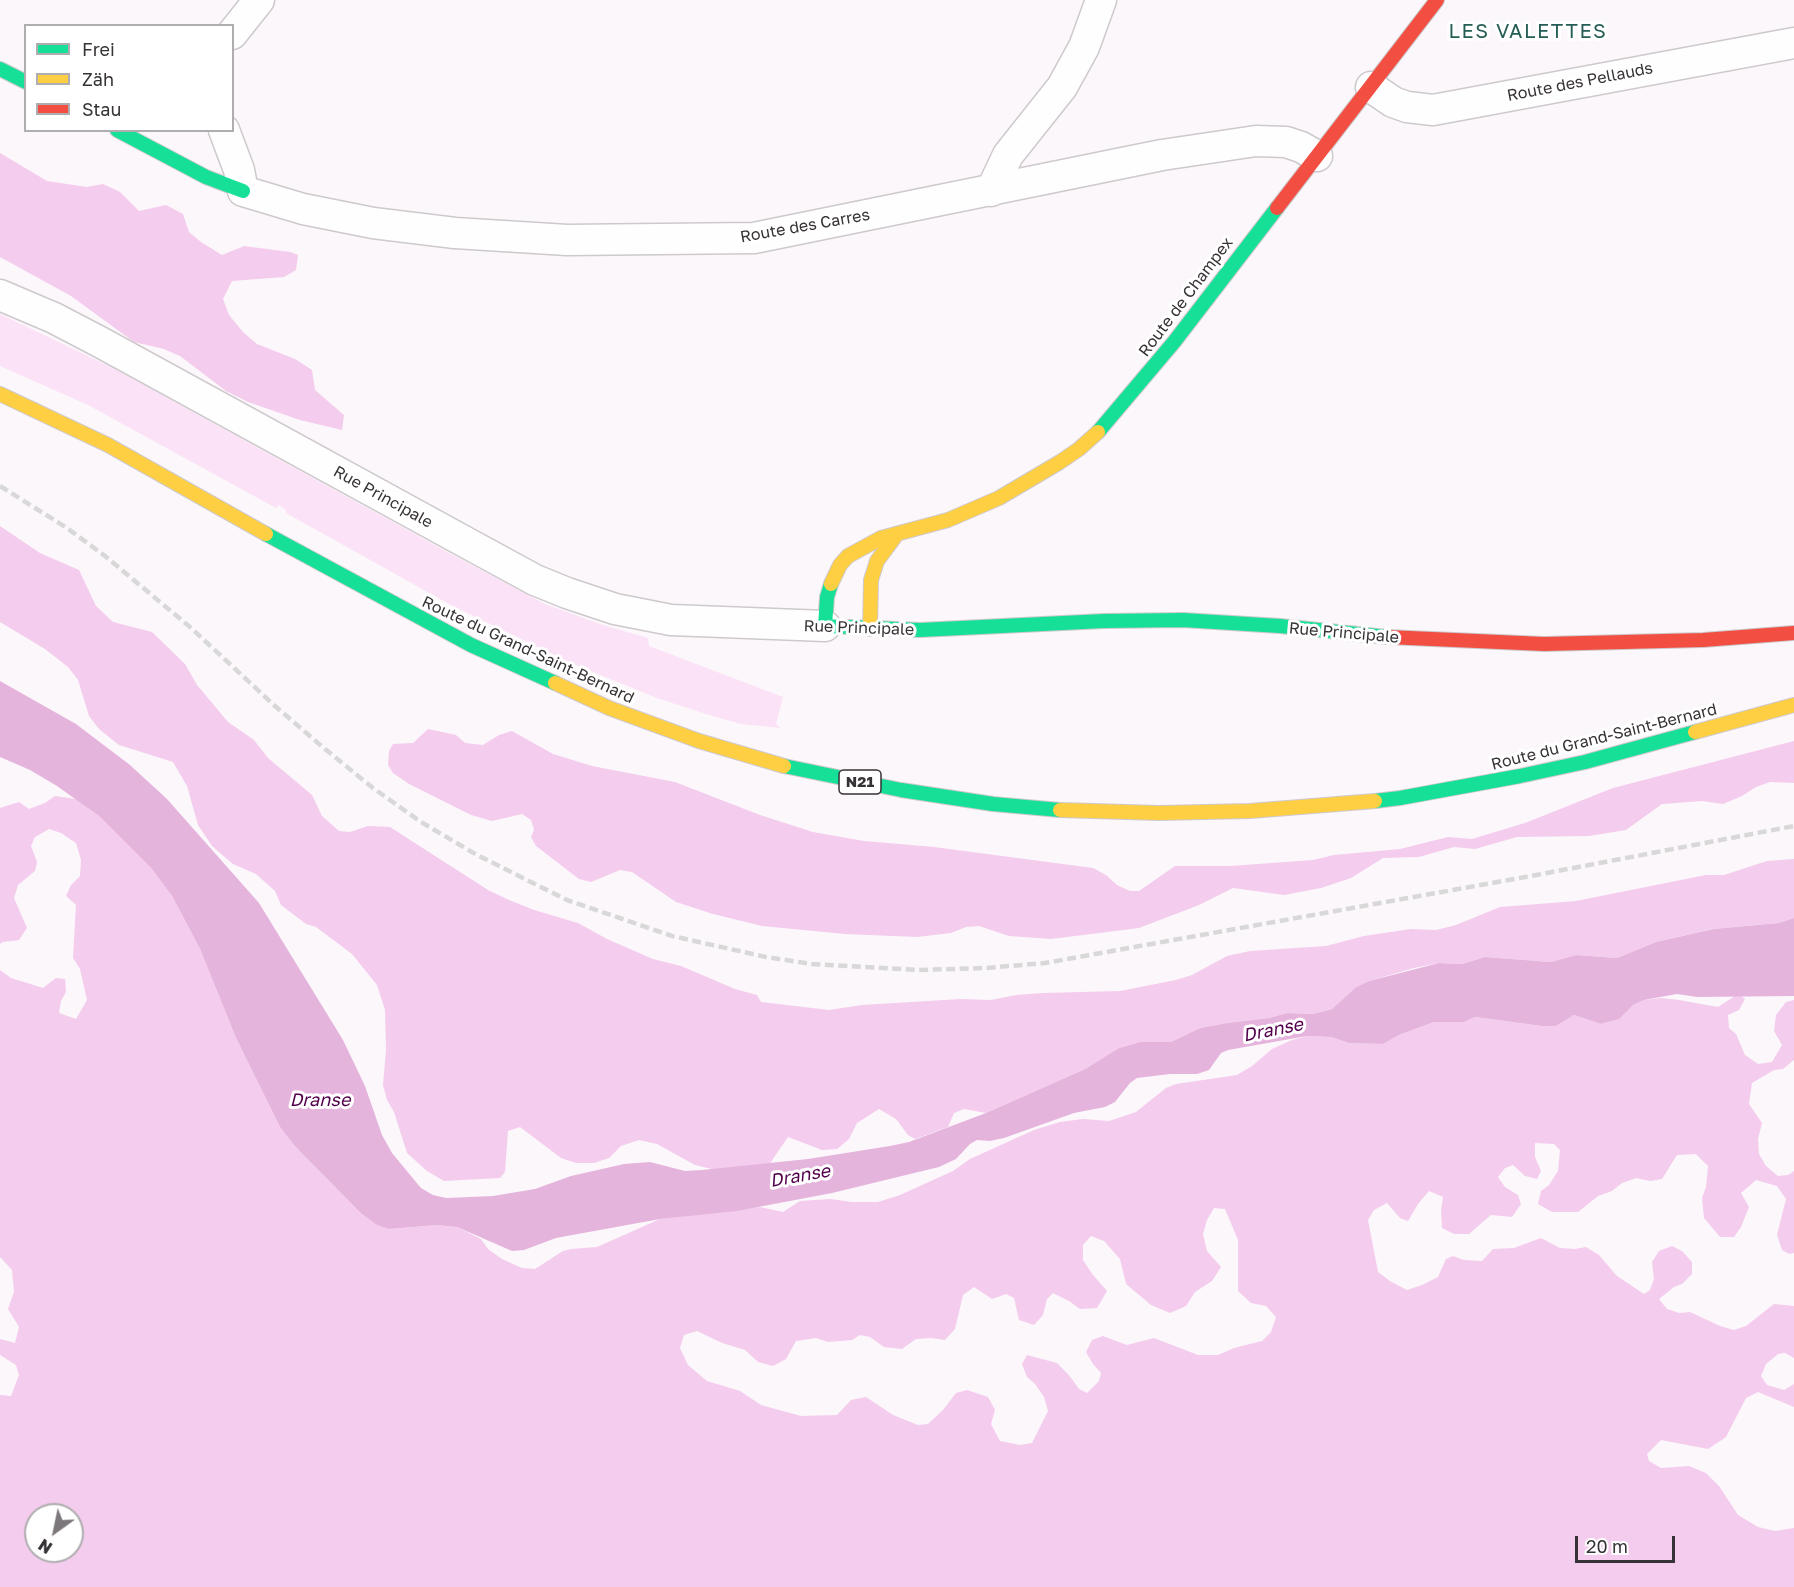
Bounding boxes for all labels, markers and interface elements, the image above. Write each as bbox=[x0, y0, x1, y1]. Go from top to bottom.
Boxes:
district label: LES VALETTES bbox=[1449, 20, 1607, 44]
legend bbox=[24, 24, 234, 132]
text: Frei bbox=[82, 38, 115, 60]
street label: Route des Pellauds bbox=[1505, 58, 1655, 106]
text: Zäh bbox=[82, 68, 114, 90]
text: Stau bbox=[82, 98, 121, 120]
street label: Route des Carres bbox=[739, 205, 871, 247]
street label: Route de Champex bbox=[1135, 234, 1237, 360]
street label: Rue Principale bbox=[330, 462, 436, 532]
street label: Route du Grand-Saint-Bernard bbox=[419, 592, 637, 708]
street label: Rue Principale bbox=[803, 616, 915, 640]
street label: Rue Principale bbox=[1288, 619, 1400, 647]
street label: Route du Grand-Saint-Bernard bbox=[1489, 700, 1719, 774]
road number: N21 bbox=[839, 770, 881, 794]
water label: Dranse bbox=[1241, 1014, 1305, 1046]
water label: Dranse bbox=[290, 1089, 350, 1111]
water label: Dranse bbox=[768, 1160, 832, 1192]
north arrow bbox=[24, 1503, 84, 1563]
scale bar bbox=[1578, 1524, 1678, 1562]
text: N bbox=[35, 1535, 56, 1558]
text: 20 m bbox=[1586, 1535, 1628, 1557]

